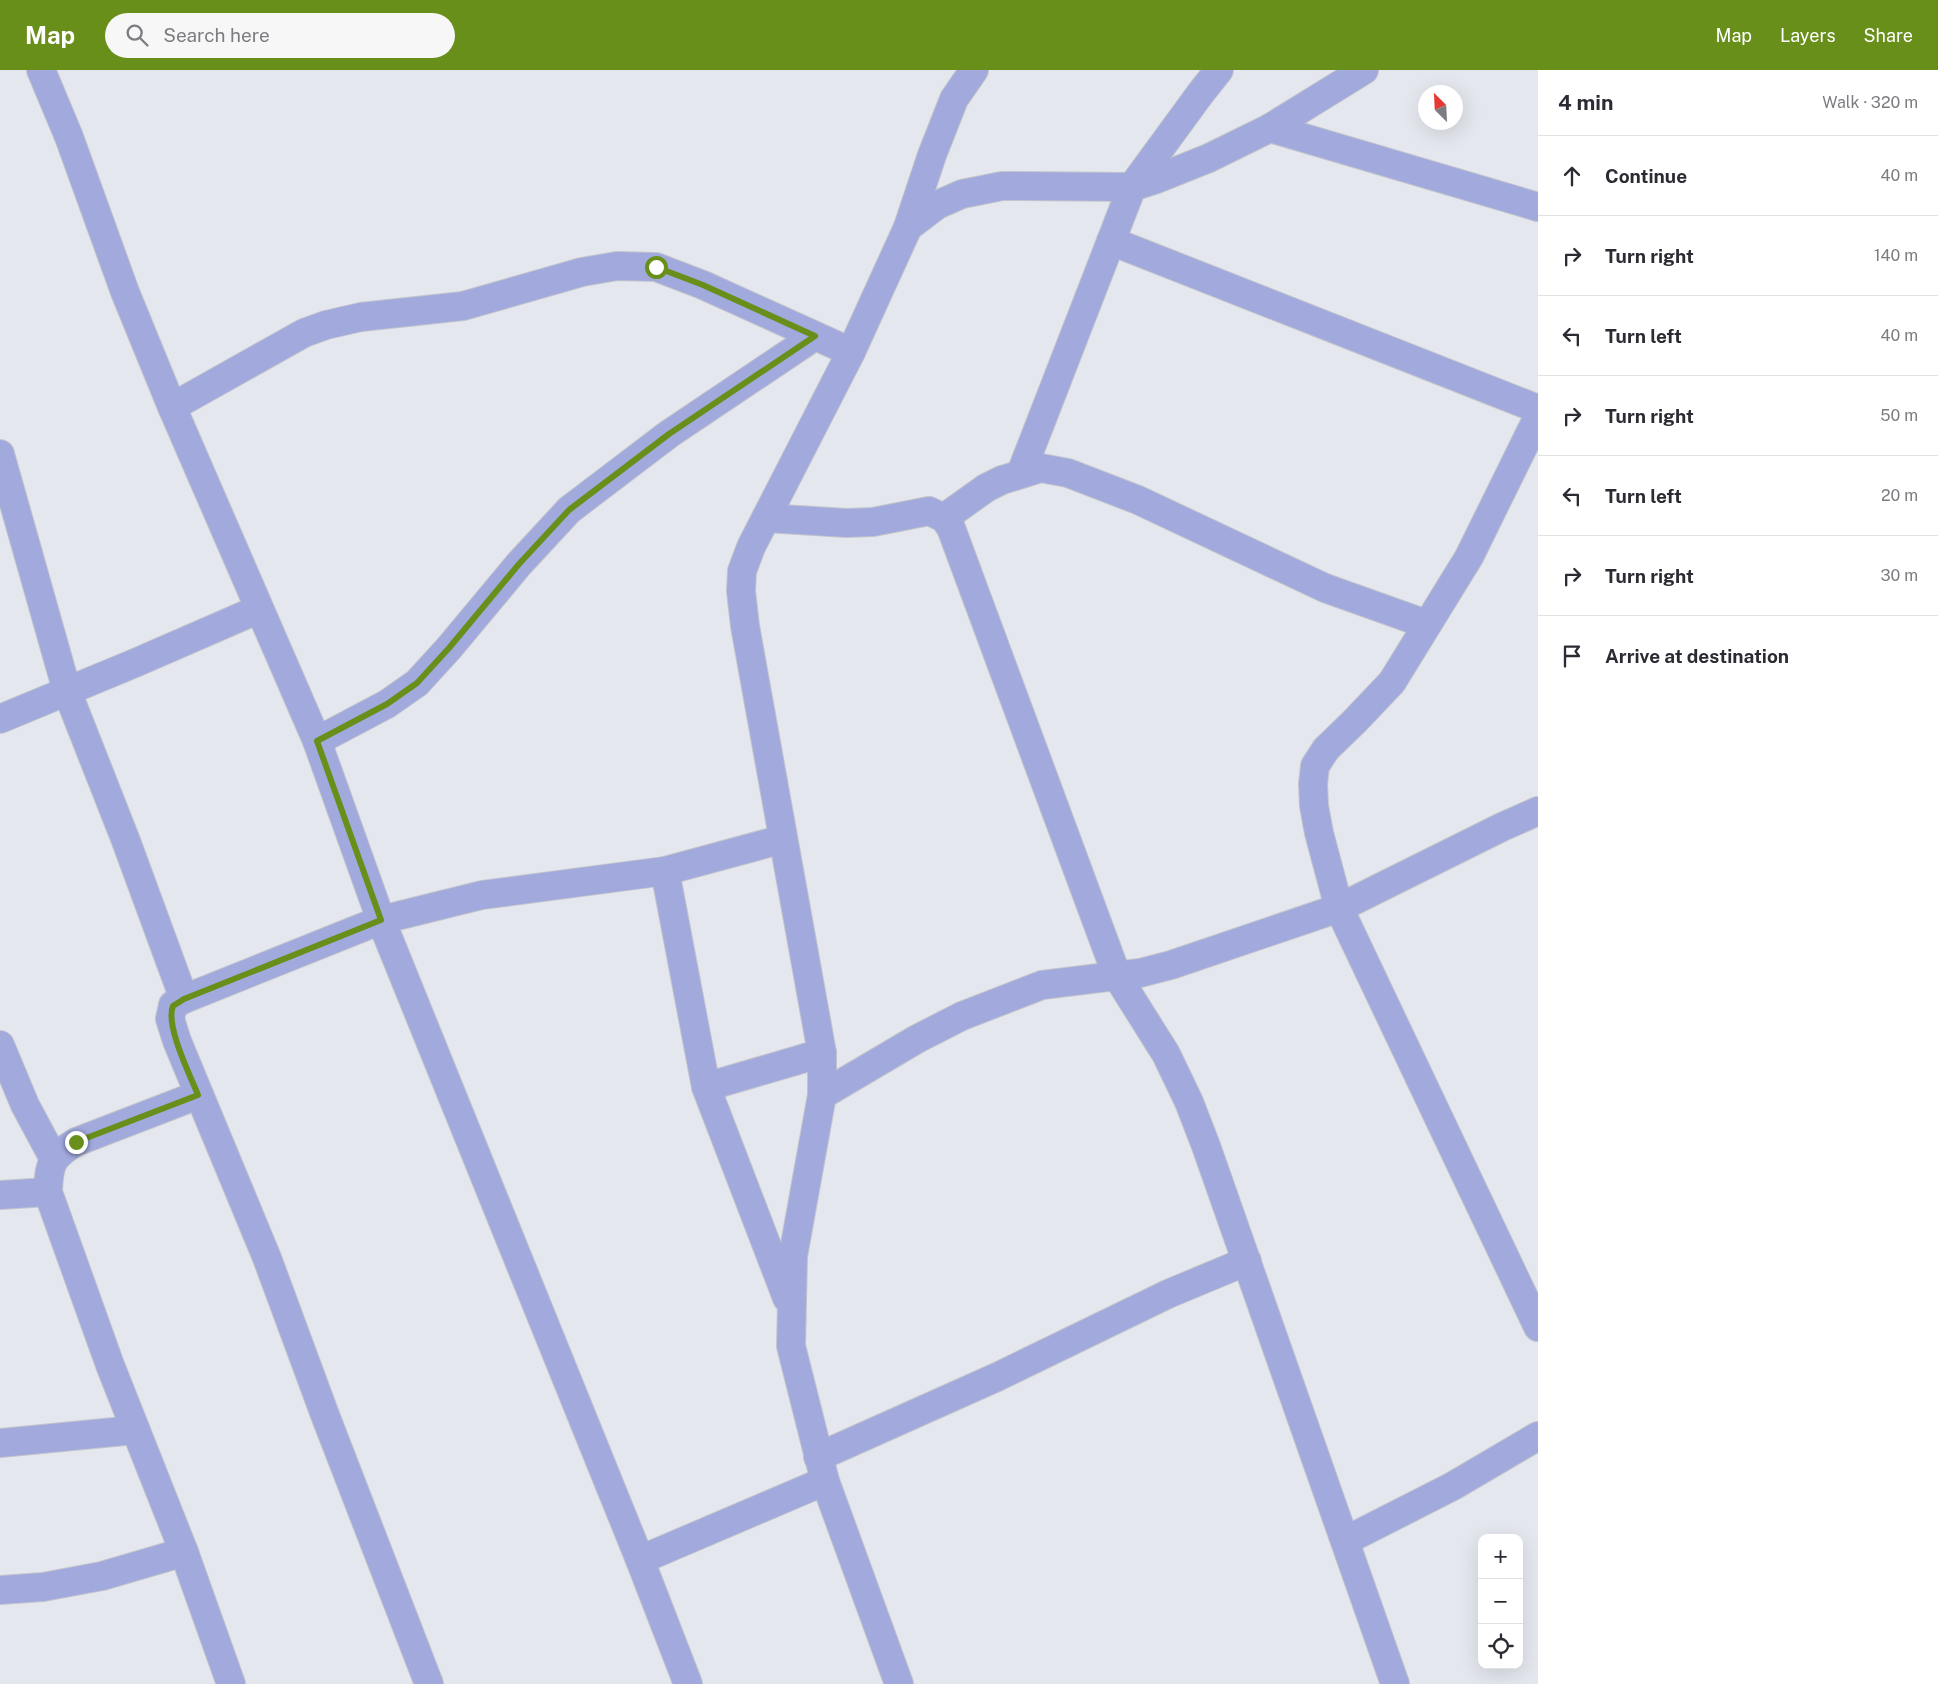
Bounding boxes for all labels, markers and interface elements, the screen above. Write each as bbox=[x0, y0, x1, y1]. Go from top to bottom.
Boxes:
search box bbox=[105, 13, 455, 58]
text: Map bbox=[25, 21, 75, 49]
icon: search bbox=[123, 21, 151, 49]
text: Search here bbox=[163, 24, 270, 46]
text: Map bbox=[1716, 25, 1752, 46]
text: Layers bbox=[1780, 25, 1836, 46]
text: Share bbox=[1864, 25, 1913, 46]
north arrow bbox=[1418, 85, 1463, 130]
text: 4 min bbox=[1558, 90, 1613, 115]
text: Walk · 320 m bbox=[1822, 93, 1918, 112]
icon: ahead bbox=[1558, 162, 1586, 190]
text: Continue bbox=[1605, 165, 1687, 187]
text: 40 m bbox=[1880, 166, 1918, 185]
icon: right bbox=[1558, 242, 1586, 270]
text: Turn right bbox=[1605, 245, 1694, 267]
text: 140 m bbox=[1874, 246, 1918, 265]
route start bbox=[645, 256, 668, 279]
icon: left bbox=[1558, 322, 1586, 350]
text: Turn left bbox=[1605, 325, 1682, 347]
text: 40 m bbox=[1880, 326, 1918, 345]
icon: right bbox=[1558, 402, 1586, 430]
text: Turn right bbox=[1605, 405, 1694, 427]
text: 50 m bbox=[1880, 406, 1918, 425]
icon: left bbox=[1558, 482, 1586, 510]
text: Turn left bbox=[1605, 485, 1682, 507]
text: 20 m bbox=[1881, 486, 1918, 505]
icon: right bbox=[1558, 562, 1586, 590]
text: Turn right bbox=[1605, 565, 1694, 587]
text: 30 m bbox=[1881, 566, 1918, 585]
icon: arrive bbox=[1558, 642, 1586, 670]
text: Arrive at destination bbox=[1605, 645, 1789, 667]
route end bbox=[65, 1131, 88, 1154]
map controls bbox=[1478, 1534, 1523, 1669]
button: + bbox=[1478, 1534, 1523, 1579]
button: − bbox=[1478, 1579, 1523, 1624]
button: locate bbox=[1478, 1624, 1523, 1669]

